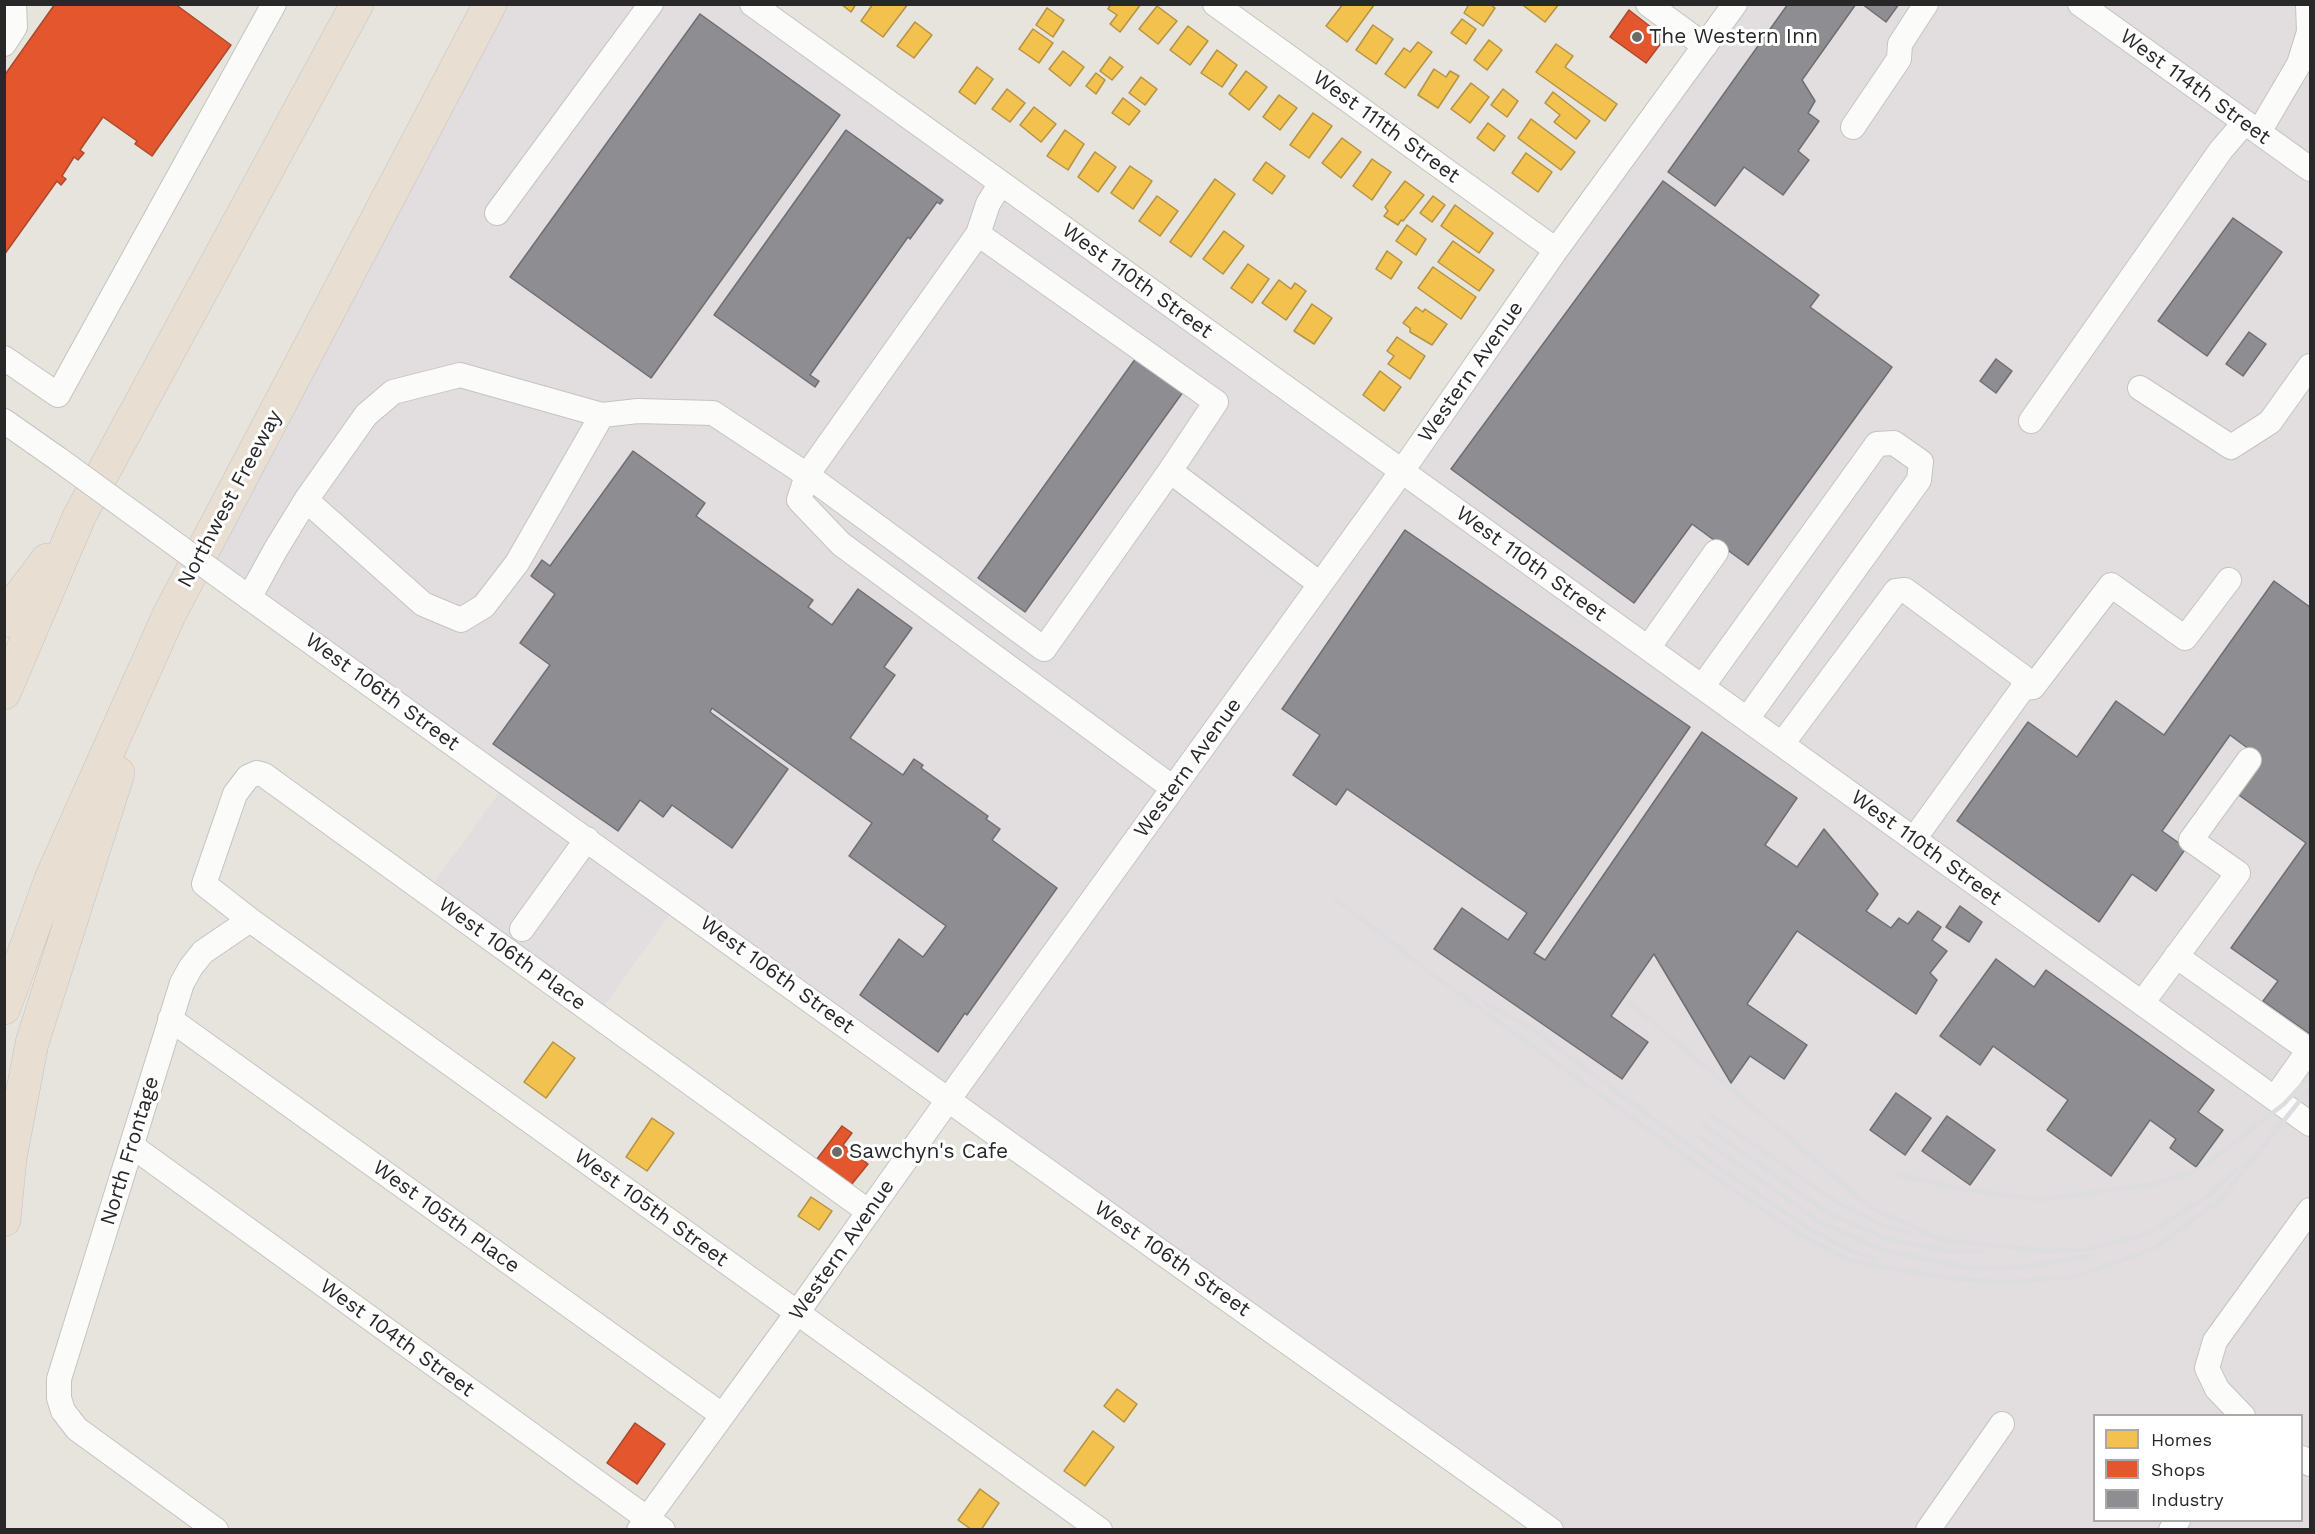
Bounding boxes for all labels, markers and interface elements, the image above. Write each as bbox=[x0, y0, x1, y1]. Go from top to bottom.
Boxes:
place label: The Western Inn bbox=[1649, 24, 1818, 50]
street label: West 114th Street bbox=[2115, 24, 2275, 150]
marker: The Western Inn bbox=[1630, 30, 1644, 44]
street label: West 111th Street bbox=[1308, 65, 1464, 189]
street label: West 110th Street bbox=[1057, 218, 1217, 344]
street label: Western Avenue bbox=[1413, 297, 1529, 447]
street label: Northwest Freeway bbox=[173, 406, 287, 592]
street label: West 110th Street bbox=[1451, 501, 1611, 627]
street label: West 106th Street bbox=[300, 627, 464, 757]
street label: Western Avenue bbox=[1129, 693, 1247, 843]
street label: West 110th Street bbox=[1846, 785, 2006, 911]
street label: West 106th Place bbox=[433, 892, 591, 1016]
street label: West 106th Street bbox=[695, 910, 859, 1040]
street label: North Frontage bbox=[95, 1074, 165, 1228]
place label: Sawchyn's Cafe bbox=[849, 1139, 1008, 1165]
street label: West 105th Street bbox=[569, 1144, 733, 1272]
marker: Sawchyn's Cafe bbox=[830, 1145, 844, 1159]
street label: West 105th Place bbox=[367, 1155, 525, 1279]
street label: Western Avenue bbox=[784, 1175, 900, 1325]
street label: West 106th Street bbox=[1089, 1196, 1255, 1322]
street label: West 104th Street bbox=[315, 1273, 479, 1403]
legend bbox=[2093, 1414, 2303, 1522]
text: Homes bbox=[2151, 1429, 2212, 1450]
text: Shops bbox=[2151, 1459, 2205, 1480]
text: Industry bbox=[2151, 1489, 2223, 1510]

